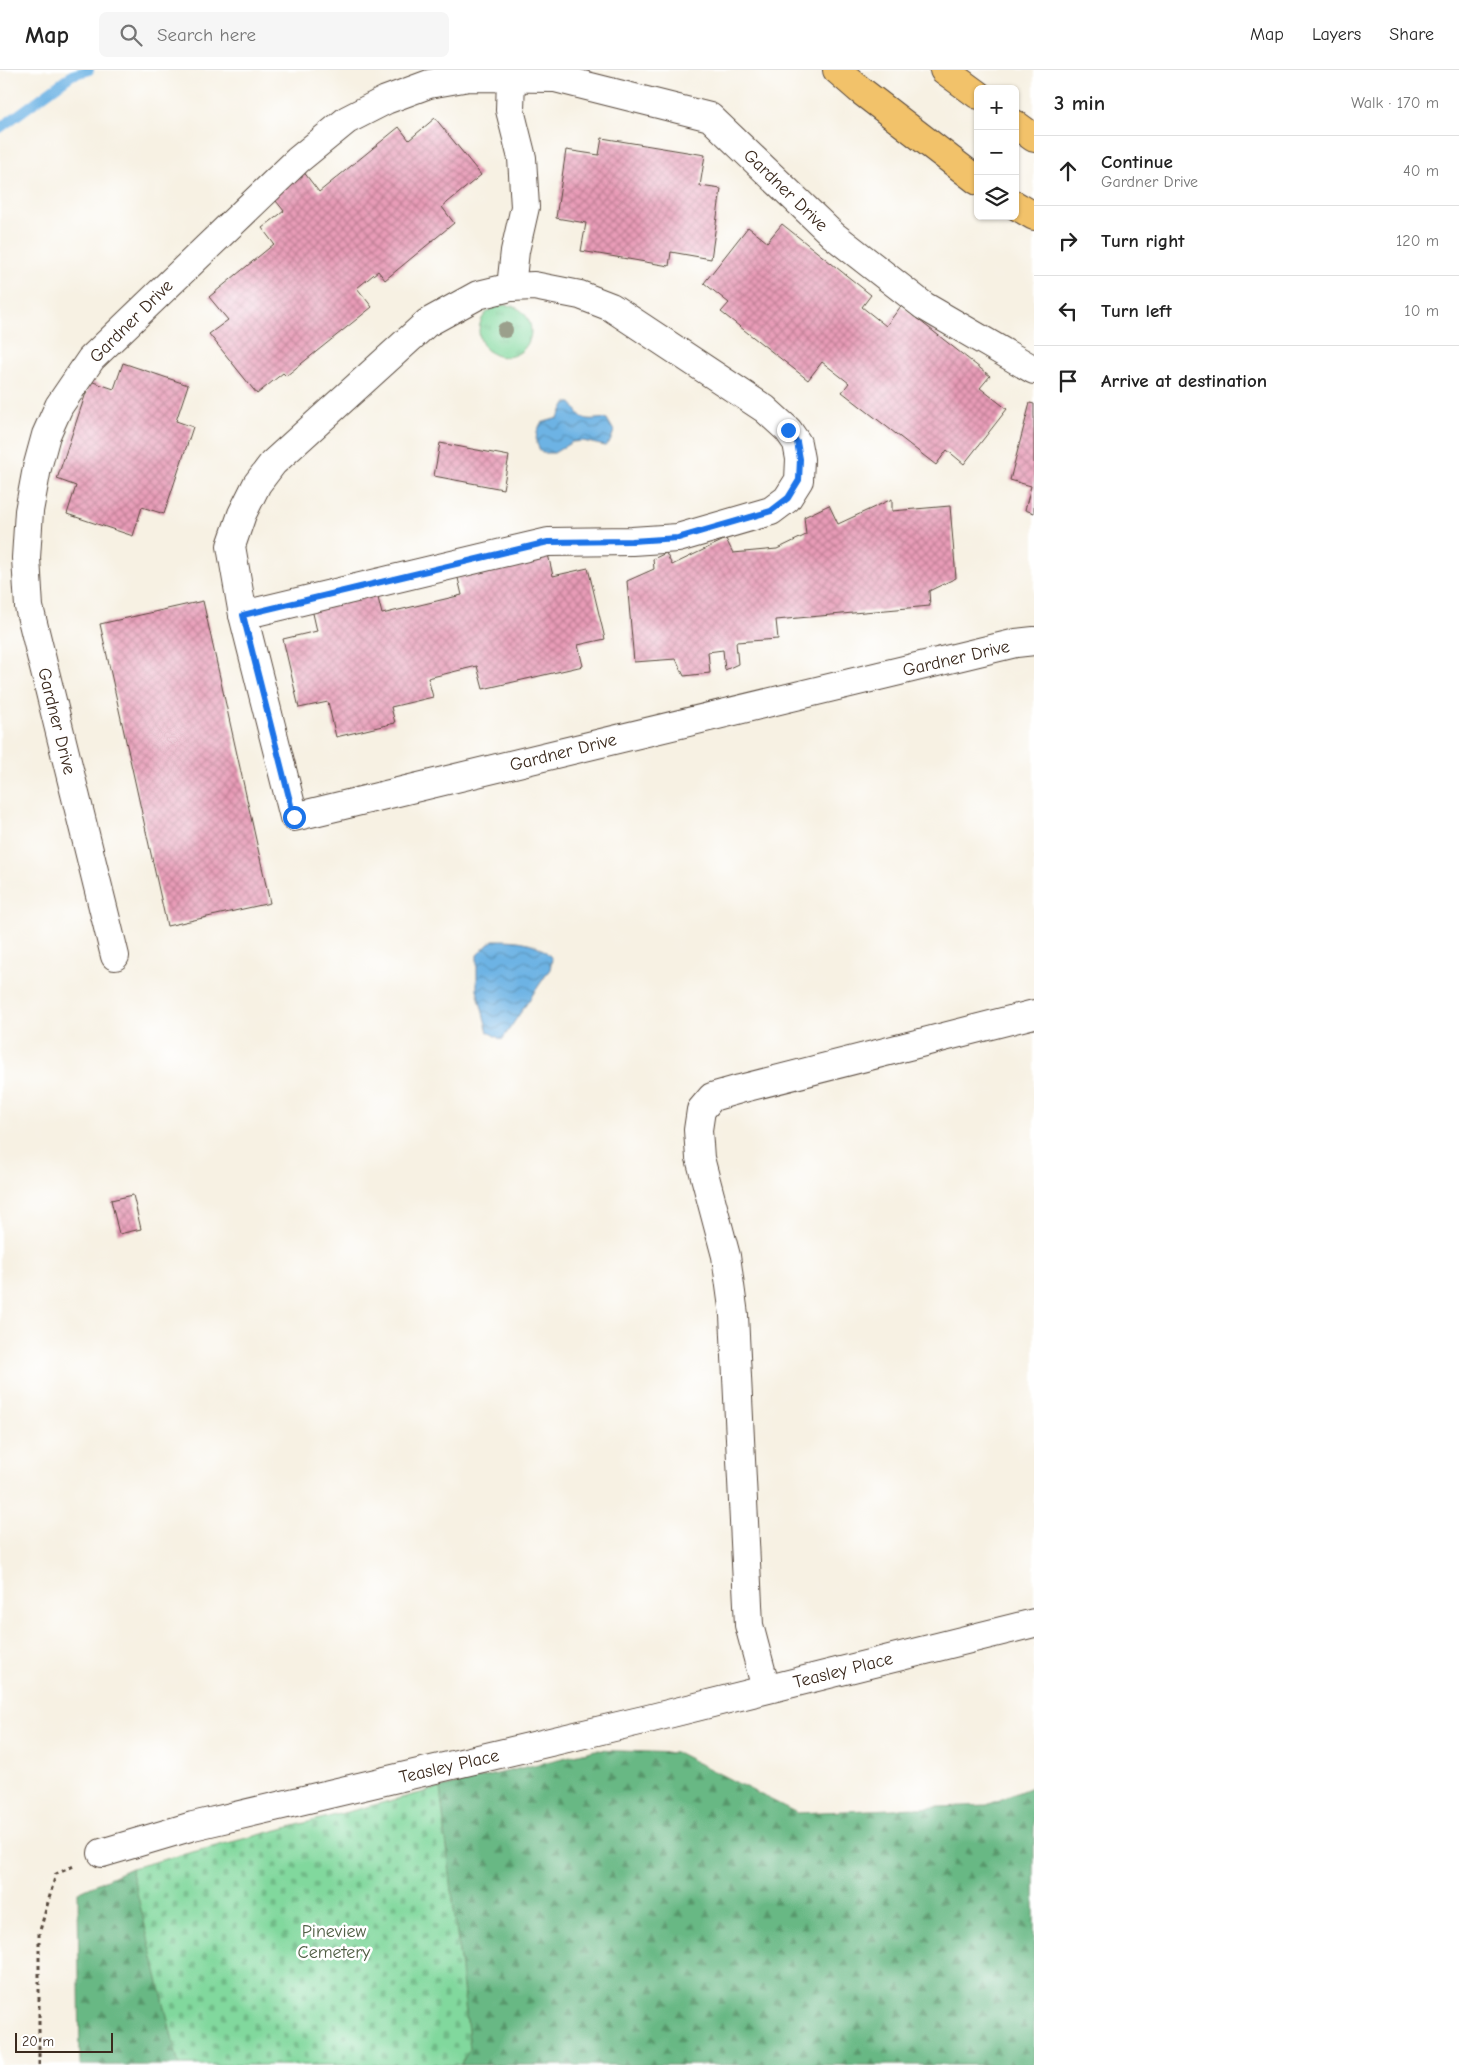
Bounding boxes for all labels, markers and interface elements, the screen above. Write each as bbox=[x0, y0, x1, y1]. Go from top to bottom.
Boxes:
search box bbox=[99, 12, 449, 57]
text: Map bbox=[25, 21, 69, 49]
icon: search bbox=[117, 21, 145, 49]
text: Search here bbox=[157, 24, 256, 46]
text: Map bbox=[1250, 24, 1284, 45]
text: Layers bbox=[1312, 24, 1361, 45]
text: Share bbox=[1389, 24, 1434, 45]
map controls bbox=[974, 85, 1019, 220]
button: + bbox=[974, 85, 1019, 130]
text: 3 min bbox=[1054, 91, 1105, 115]
text: Walk · 170 m bbox=[1351, 94, 1439, 112]
button: − bbox=[974, 130, 1019, 175]
street label: Gardner Drive bbox=[739, 145, 832, 236]
text: Continue bbox=[1101, 151, 1173, 173]
icon: ahead bbox=[1054, 157, 1082, 185]
text: 40 m bbox=[1403, 162, 1439, 180]
text: Gardner Drive bbox=[1101, 173, 1198, 191]
button: layers bbox=[974, 175, 1019, 220]
icon: right bbox=[1054, 227, 1082, 255]
text: Turn right bbox=[1101, 230, 1185, 252]
text: 120 m bbox=[1396, 232, 1439, 250]
street label: Gardner Drive bbox=[85, 275, 177, 367]
icon: left bbox=[1054, 297, 1082, 325]
text: Turn left bbox=[1101, 300, 1172, 322]
text: 10 m bbox=[1404, 302, 1439, 320]
icon: arrive bbox=[1054, 367, 1082, 395]
text: Arrive at destination bbox=[1101, 370, 1267, 392]
route end bbox=[777, 419, 800, 442]
street label: Gardner Drive bbox=[901, 636, 1012, 681]
street label: Gardner Drive bbox=[33, 666, 80, 777]
street label: Gardner Drive bbox=[508, 729, 619, 776]
route start bbox=[283, 806, 306, 829]
street label: Teasley Place bbox=[791, 1648, 895, 1693]
street label: Teasley Place bbox=[397, 1745, 501, 1788]
park label: Pineview Cemetery bbox=[298, 1921, 371, 1963]
scale bar bbox=[15, 2030, 112, 2053]
text: 20 m bbox=[22, 2033, 54, 2050]

